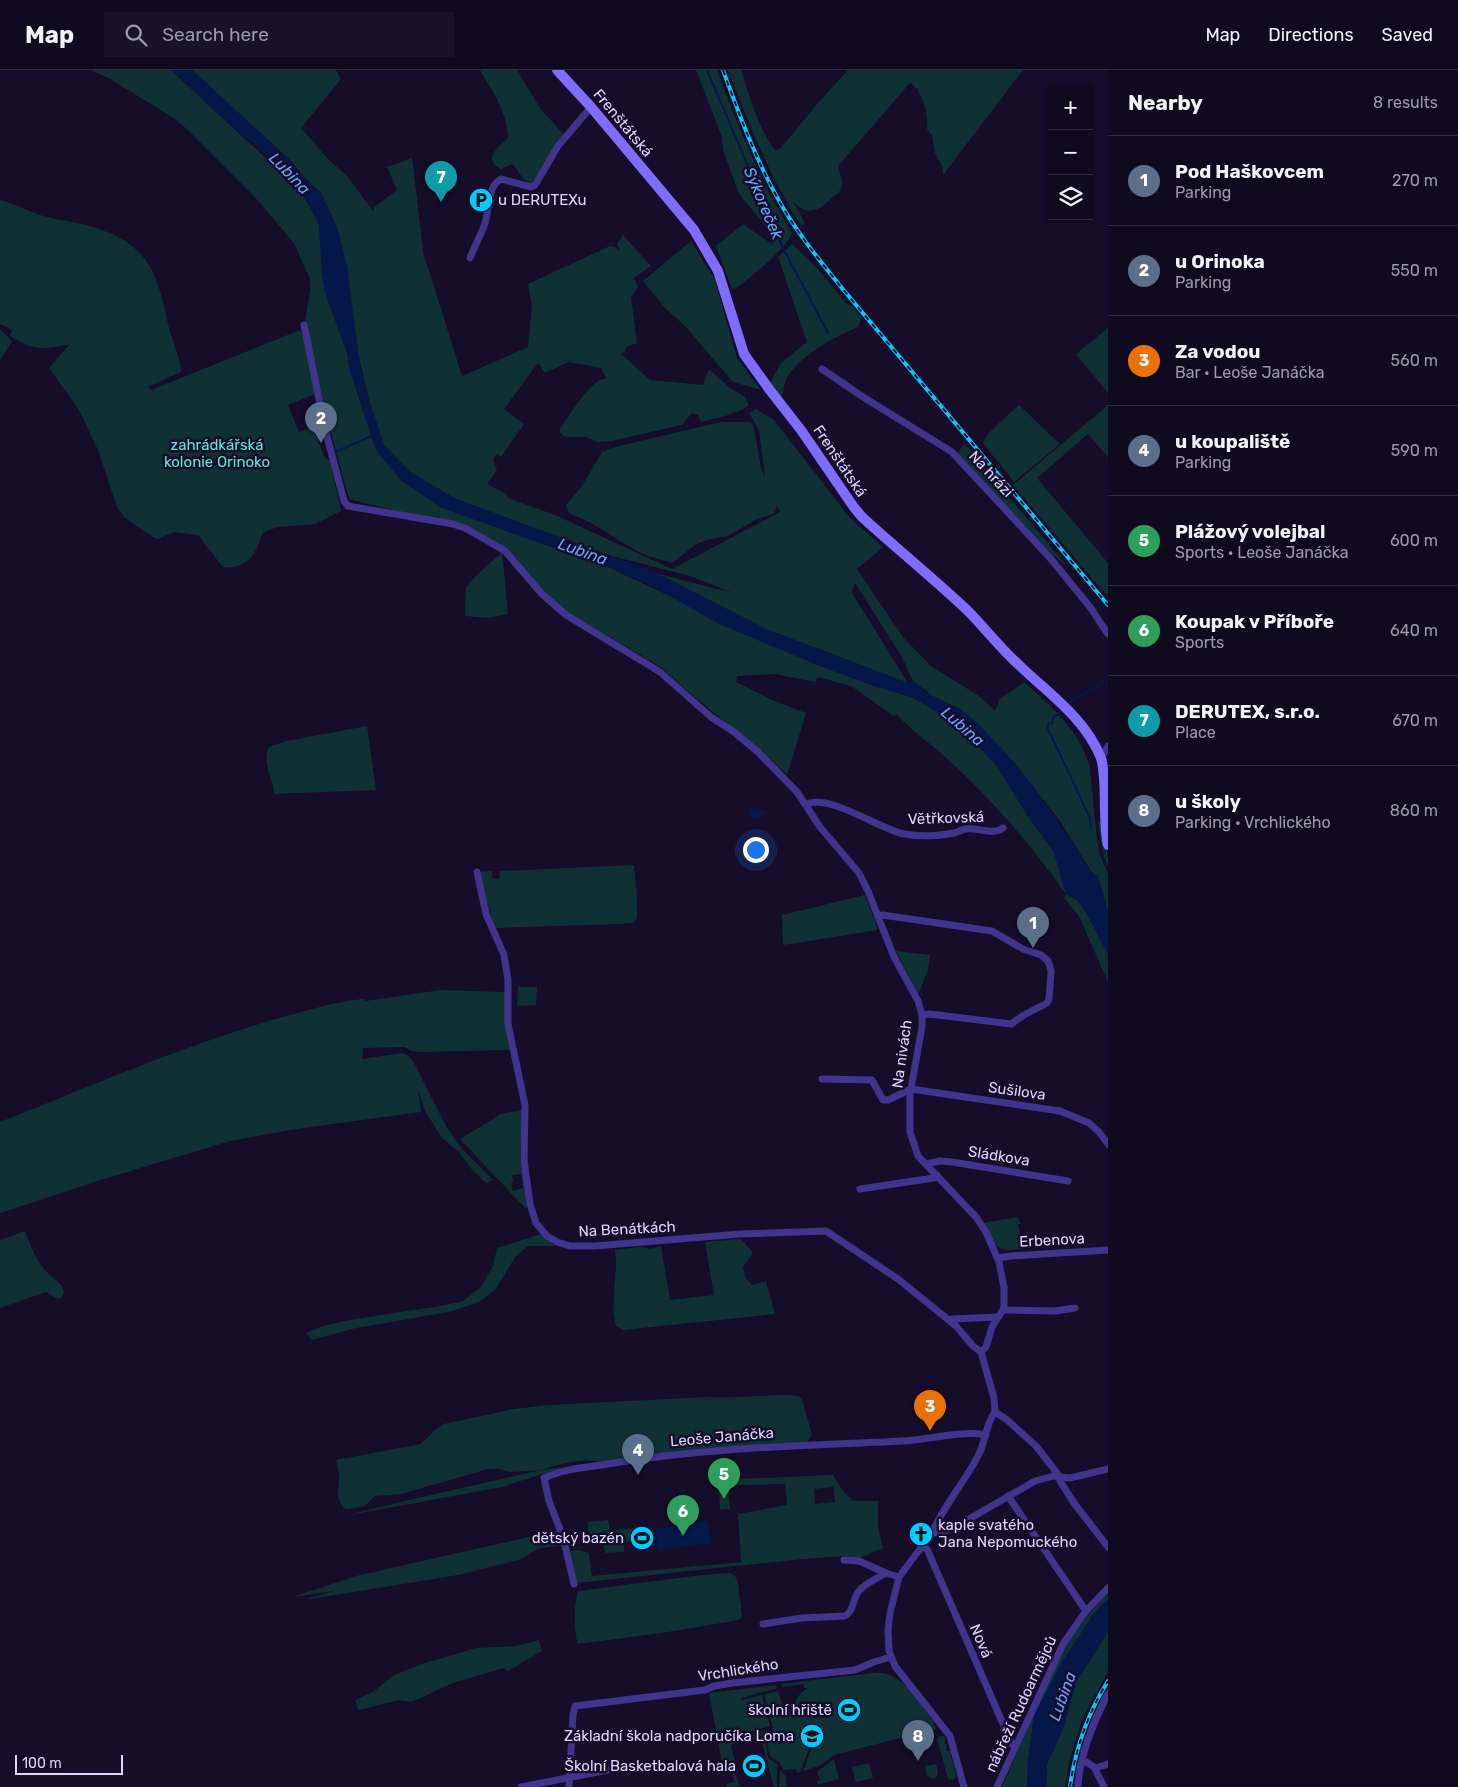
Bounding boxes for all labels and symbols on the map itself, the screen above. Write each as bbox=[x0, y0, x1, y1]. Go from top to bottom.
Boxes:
street label: Frenštátská bbox=[590, 86, 656, 160]
water label: Lubina bbox=[265, 149, 314, 198]
pin: 7 bbox=[425, 161, 457, 202]
water label: Sýkoreček bbox=[740, 164, 788, 243]
parking icon: u DERUTEXu bbox=[468, 187, 494, 213]
place label: u DERUTEXu bbox=[498, 191, 586, 209]
pin: 2 bbox=[305, 402, 337, 443]
street label: Frenštátská bbox=[809, 422, 871, 500]
park label: zahrádkářská kolonie Orinoko bbox=[164, 436, 270, 471]
street label: Na hrázi bbox=[965, 447, 1017, 501]
water label: Lubina bbox=[556, 534, 610, 569]
water label: Lubina bbox=[937, 703, 988, 750]
street label: Větřkovská bbox=[908, 808, 984, 828]
your location bbox=[743, 837, 769, 863]
pin: 1 bbox=[1017, 907, 1049, 948]
street label: Na nivách bbox=[888, 1019, 916, 1089]
street label: Sušilova bbox=[987, 1078, 1047, 1104]
street label: Sládkova bbox=[967, 1142, 1031, 1170]
street label: Na Benátkách bbox=[578, 1217, 676, 1241]
street label: Erbenova bbox=[1019, 1229, 1085, 1251]
pin: 3 bbox=[914, 1390, 946, 1431]
street label: Leoše Janáčka bbox=[669, 1423, 775, 1451]
pin: 4 bbox=[622, 1434, 654, 1475]
pin: 5 bbox=[708, 1458, 740, 1499]
pin: 6 bbox=[667, 1495, 699, 1536]
place label: kaple svatého Jana Nepomuckého bbox=[938, 1516, 1077, 1551]
church icon: kaple svatého Jana Nepomuckého bbox=[908, 1521, 934, 1547]
sports icon: dětský bazén bbox=[629, 1525, 655, 1551]
place label: dětský bazén bbox=[532, 1529, 624, 1547]
street label: Nová bbox=[966, 1621, 996, 1661]
street label: nábřeží Rudoarmějců bbox=[981, 1633, 1061, 1775]
street label: Vrchlického bbox=[696, 1655, 780, 1685]
water label: Lubina bbox=[1045, 1669, 1080, 1723]
sports icon: školní hřiště bbox=[836, 1697, 862, 1723]
place label: školní hřiště bbox=[748, 1701, 832, 1719]
pin: 8 bbox=[902, 1720, 934, 1761]
school or university icon: Základní škola nadporučíka Loma bbox=[799, 1723, 825, 1749]
place label: Základní škola nadporučíka Loma bbox=[564, 1727, 794, 1745]
scale bar bbox=[15, 1752, 122, 1775]
sports icon: Školní Basketbalová hala bbox=[741, 1753, 767, 1779]
place label: Školní Basketbalová hala bbox=[565, 1757, 736, 1775]

